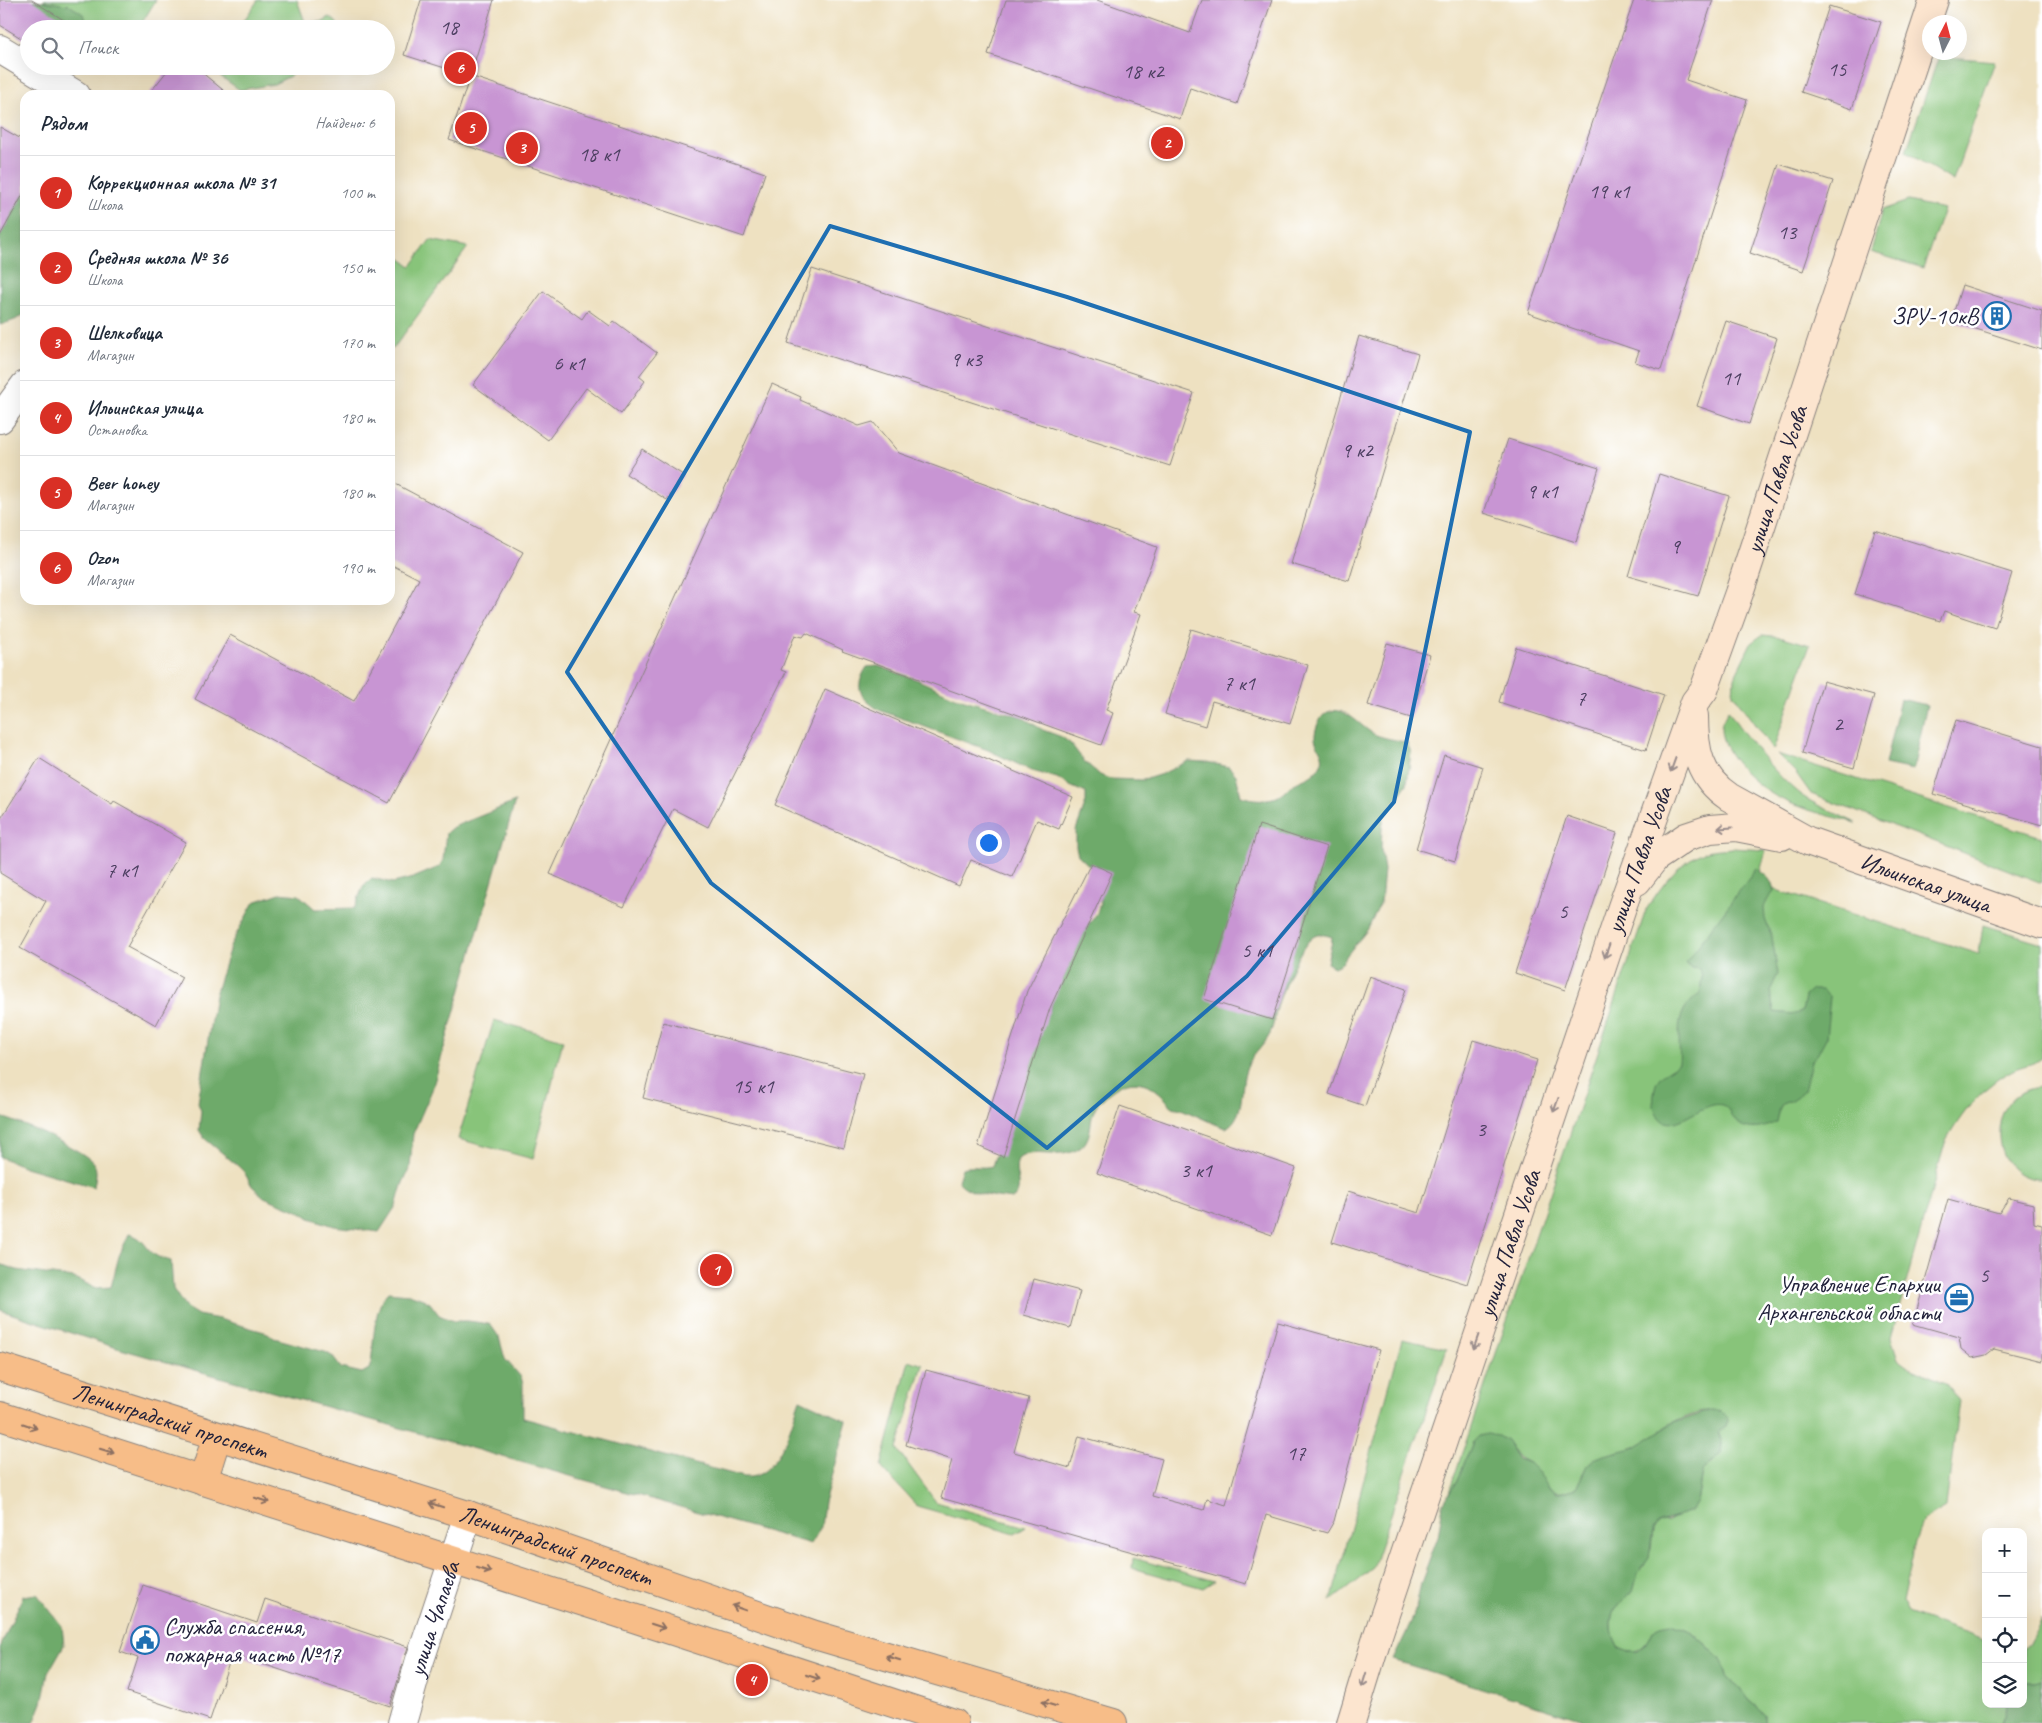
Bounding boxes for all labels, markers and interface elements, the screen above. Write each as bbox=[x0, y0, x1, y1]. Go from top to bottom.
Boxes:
house number: 18 bbox=[440, 14, 461, 40]
north arrow bbox=[1922, 15, 1967, 60]
search box bbox=[20, 20, 395, 75]
icon: search bbox=[38, 34, 66, 62]
text: Поиск bbox=[78, 36, 118, 60]
pin: 6 bbox=[444, 49, 476, 87]
house number: 15 bbox=[1828, 56, 1848, 82]
house number: 18 к2 bbox=[1122, 58, 1165, 84]
pin: 5 bbox=[455, 109, 487, 147]
text: Рядом bbox=[40, 110, 87, 136]
text: Найдено: 6 bbox=[315, 113, 375, 133]
pin: 2 bbox=[1151, 124, 1183, 162]
pin: 3 bbox=[506, 129, 538, 167]
house number: 18 к1 bbox=[578, 141, 621, 167]
text: Коррекционная школа № 31 bbox=[87, 171, 275, 195]
house number: 19 к1 bbox=[1588, 178, 1631, 204]
text: 1 bbox=[52, 183, 60, 203]
text: 100 m bbox=[341, 183, 375, 203]
text: Школа bbox=[87, 195, 122, 215]
house number: 13 bbox=[1778, 219, 1798, 245]
text: Средняя школа № 36 bbox=[87, 246, 227, 270]
text: 2 bbox=[52, 258, 60, 278]
text: 150 m bbox=[341, 258, 375, 278]
text: Школа bbox=[87, 270, 122, 290]
place label: ЗРУ-10кВ bbox=[1891, 301, 1980, 331]
building icon: ЗРУ-10кВ bbox=[1982, 301, 2012, 331]
text: Шелковица bbox=[87, 321, 162, 345]
text: 3 bbox=[52, 333, 60, 353]
text: 170 m bbox=[341, 333, 375, 353]
text: Магазин bbox=[87, 345, 134, 365]
house number: 9 к3 bbox=[950, 346, 983, 372]
house number: 6 к1 bbox=[553, 350, 586, 376]
house number: 11 bbox=[1722, 365, 1742, 391]
text: Ильинская улица bbox=[87, 396, 202, 420]
street label: улица Павла Усова bbox=[1737, 401, 1815, 559]
text: 4 bbox=[52, 408, 60, 428]
text: 180 m bbox=[341, 408, 375, 428]
text: Остановка bbox=[87, 420, 147, 440]
house number: 9 к2 bbox=[1341, 437, 1374, 463]
text: Beer honey bbox=[87, 471, 158, 495]
house number: 9 к1 bbox=[1526, 478, 1559, 504]
text: 5 bbox=[53, 483, 59, 503]
text: 180 m bbox=[341, 483, 375, 503]
text: Магазин bbox=[87, 495, 134, 515]
house number: 9 bbox=[1670, 533, 1681, 559]
text: Ozon bbox=[87, 546, 119, 570]
text: 6 bbox=[52, 558, 60, 578]
text: 190 m bbox=[341, 558, 375, 578]
text: Магазин bbox=[87, 570, 134, 590]
house number: 7 к1 bbox=[1223, 670, 1256, 696]
house number: 7 bbox=[1576, 685, 1587, 711]
house number: 2 bbox=[1833, 711, 1844, 737]
one-way arrow bbox=[1668, 757, 1677, 772]
street label: улица Павла Усова bbox=[1599, 781, 1679, 939]
one-way arrow bbox=[1718, 823, 1734, 832]
your location bbox=[976, 830, 1002, 856]
street label: Ильинская улица bbox=[1857, 846, 1997, 920]
house number: 7 к1 bbox=[106, 857, 139, 883]
house number: 5 bbox=[1558, 898, 1569, 924]
house number: 5 к1 bbox=[1241, 937, 1274, 963]
one-way arrow bbox=[1602, 943, 1611, 958]
house number: 15 к1 bbox=[732, 1073, 775, 1099]
one-way arrow bbox=[1550, 1097, 1560, 1113]
house number: 3 bbox=[1476, 1116, 1487, 1142]
house number: 3 к1 bbox=[1180, 1157, 1213, 1183]
street label: улица Павла Усова bbox=[1470, 1164, 1548, 1323]
pin: 1 bbox=[700, 1251, 732, 1289]
house number: 5 bbox=[1979, 1262, 1990, 1288]
place label: Управление Епархии Архангельской области bbox=[1757, 1269, 1942, 1327]
office icon: Управление Епархии Архангельской области bbox=[1944, 1283, 1974, 1313]
one-way arrow bbox=[1471, 1334, 1480, 1350]
street label: Ленинградский проспект bbox=[70, 1376, 272, 1466]
one-way arrow bbox=[22, 1422, 38, 1431]
house number: 17 bbox=[1287, 1440, 1307, 1466]
one-way arrow bbox=[99, 1446, 115, 1456]
one-way arrow bbox=[254, 1496, 269, 1505]
street label: Ленинградский проспект bbox=[456, 1498, 657, 1593]
one-way arrow bbox=[428, 1500, 444, 1509]
map controls bbox=[1982, 1528, 2027, 1708]
button: + bbox=[1982, 1528, 2027, 1573]
street label: улица Чапаева bbox=[400, 1556, 467, 1681]
one-way arrow bbox=[475, 1566, 491, 1576]
button: − bbox=[1982, 1573, 2027, 1618]
one-way arrow bbox=[731, 1603, 747, 1613]
place label: Служба спасения, пожарная часть №17 bbox=[164, 1611, 341, 1669]
button: locate bbox=[1982, 1618, 2027, 1663]
one-way arrow bbox=[650, 1622, 665, 1631]
public building icon: Служба спасения, пожарная часть №17 bbox=[130, 1625, 160, 1655]
one-way arrow bbox=[886, 1652, 902, 1662]
pin: 4 bbox=[736, 1661, 768, 1699]
button: layers bbox=[1982, 1663, 2027, 1708]
one-way arrow bbox=[804, 1672, 820, 1682]
one-way arrow bbox=[1358, 1672, 1368, 1688]
one-way arrow bbox=[1042, 1699, 1058, 1709]

